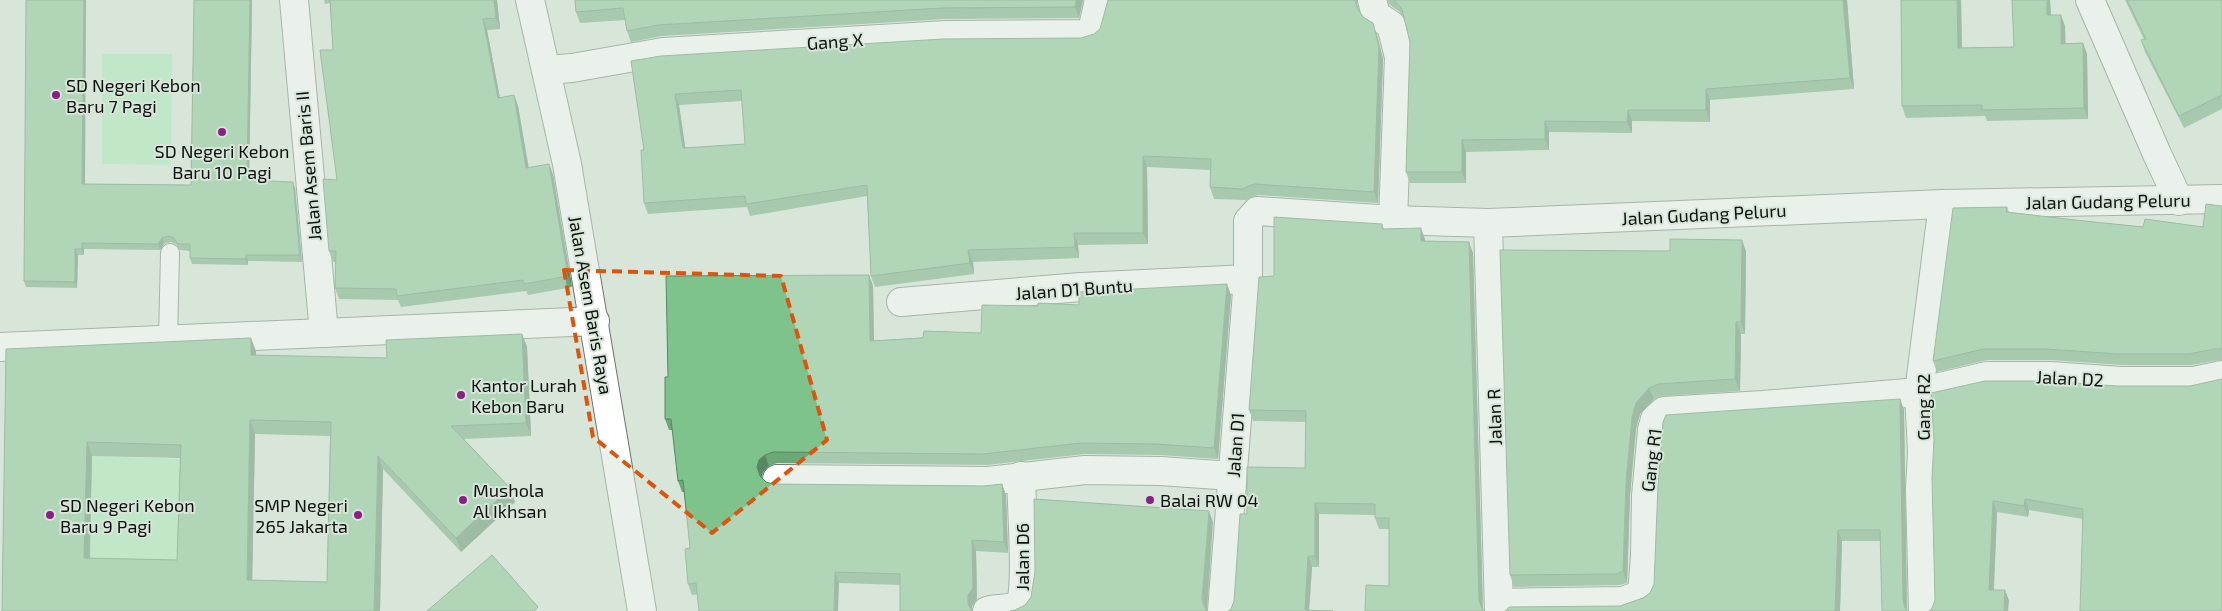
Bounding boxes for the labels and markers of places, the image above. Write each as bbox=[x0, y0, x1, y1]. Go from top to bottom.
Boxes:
place label: SD Negeri Kebon Baru 7 Pagi bbox=[66, 74, 201, 117]
marker: SD Negeri Kebon Baru 7 Pagi bbox=[50, 89, 62, 101]
marker: SD Negeri Kebon Baru 10 Pagi bbox=[216, 126, 228, 138]
place label: SD Negeri Kebon Baru 10 Pagi bbox=[155, 140, 289, 183]
place label: Kantor Lurah Kebon Baru bbox=[471, 374, 577, 417]
marker: Kantor Lurah Kebon Baru bbox=[455, 389, 467, 401]
place label: Mushola Al Ikhsan bbox=[473, 479, 547, 522]
place label: Balai RW 04 bbox=[1160, 489, 1259, 511]
place label: SD Negeri Kebon Baru 9 Pagi bbox=[60, 494, 195, 537]
place label: SMP Negeri 265 Jakarta bbox=[254, 494, 348, 537]
marker: Mushola Al Ikhsan bbox=[457, 494, 469, 506]
marker: Balai RW 04 bbox=[1144, 494, 1156, 506]
marker: SD Negeri Kebon Baru 9 Pagi bbox=[44, 509, 56, 521]
marker: SMP Negeri 265 Jakarta bbox=[352, 509, 364, 521]

